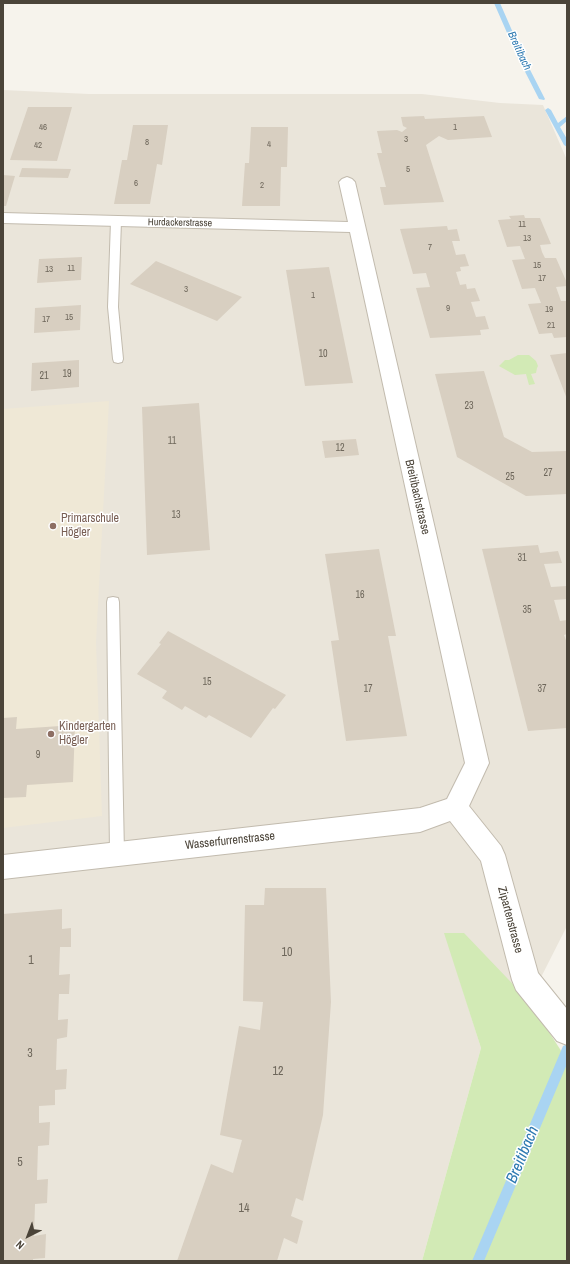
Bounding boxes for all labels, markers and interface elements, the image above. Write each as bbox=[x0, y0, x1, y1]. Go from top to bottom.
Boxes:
water label: Breitibach bbox=[504, 30, 534, 72]
house number: 46 bbox=[39, 123, 47, 133]
house number: 1 bbox=[453, 123, 457, 133]
house number: 3 bbox=[404, 135, 408, 145]
house number: 8 bbox=[145, 138, 149, 148]
house number: 4 bbox=[267, 140, 271, 150]
house number: 42 bbox=[34, 141, 42, 151]
house number: 5 bbox=[406, 165, 410, 175]
house number: 6 bbox=[134, 179, 138, 189]
house number: 2 bbox=[260, 181, 264, 191]
street label: Hurdackerstrasse bbox=[148, 216, 212, 230]
house number: 11 bbox=[518, 220, 526, 230]
house number: 13 bbox=[523, 234, 531, 244]
house number: 7 bbox=[428, 243, 432, 253]
house number: 15 bbox=[533, 261, 541, 271]
house number: 11 bbox=[67, 264, 75, 274]
house number: 13 bbox=[45, 265, 53, 275]
house number: 17 bbox=[538, 274, 546, 284]
house number: 3 bbox=[184, 285, 188, 295]
house number: 1 bbox=[311, 291, 315, 301]
house number: 9 bbox=[446, 304, 450, 314]
house number: 19 bbox=[545, 305, 553, 315]
house number: 15 bbox=[65, 313, 73, 323]
house number: 17 bbox=[42, 315, 50, 325]
house number: 21 bbox=[547, 321, 555, 331]
house number: 10 bbox=[318, 348, 328, 360]
house number: 19 bbox=[62, 368, 72, 380]
house number: 21 bbox=[39, 370, 49, 382]
house number: 23 bbox=[464, 400, 474, 412]
house number: 11 bbox=[168, 435, 176, 447]
house number: 12 bbox=[335, 442, 345, 454]
street label: Breitibachstrasse bbox=[401, 458, 433, 536]
house number: 27 bbox=[543, 467, 553, 479]
house number: 25 bbox=[505, 471, 515, 483]
house number: 13 bbox=[171, 509, 181, 521]
place label: Primarschule Högler bbox=[61, 512, 119, 540]
marker: Primarschule Högler bbox=[48, 521, 58, 531]
house number: 31 bbox=[517, 552, 527, 564]
house number: 16 bbox=[355, 589, 365, 601]
house number: 35 bbox=[522, 604, 532, 616]
house number: 15 bbox=[202, 676, 212, 688]
house number: 17 bbox=[363, 683, 373, 695]
house number: 37 bbox=[537, 683, 547, 695]
place label: Kindergarten Högler bbox=[59, 720, 116, 748]
marker: Kindergarten Högler bbox=[46, 729, 56, 739]
house number: 9 bbox=[36, 749, 40, 761]
street label: Wasserfurrenstrasse bbox=[184, 829, 276, 853]
street label: Zipartenstrasse bbox=[494, 885, 526, 955]
house number: 10 bbox=[282, 946, 292, 960]
house number: 1 bbox=[28, 954, 34, 968]
house number: 3 bbox=[27, 1047, 33, 1061]
house number: 12 bbox=[273, 1065, 283, 1079]
water label: Breitibach bbox=[502, 1124, 544, 1186]
house number: 5 bbox=[17, 1156, 23, 1170]
house number: 14 bbox=[239, 1202, 249, 1216]
north arrow bbox=[8, 1216, 48, 1256]
text: N bbox=[13, 1238, 27, 1252]

